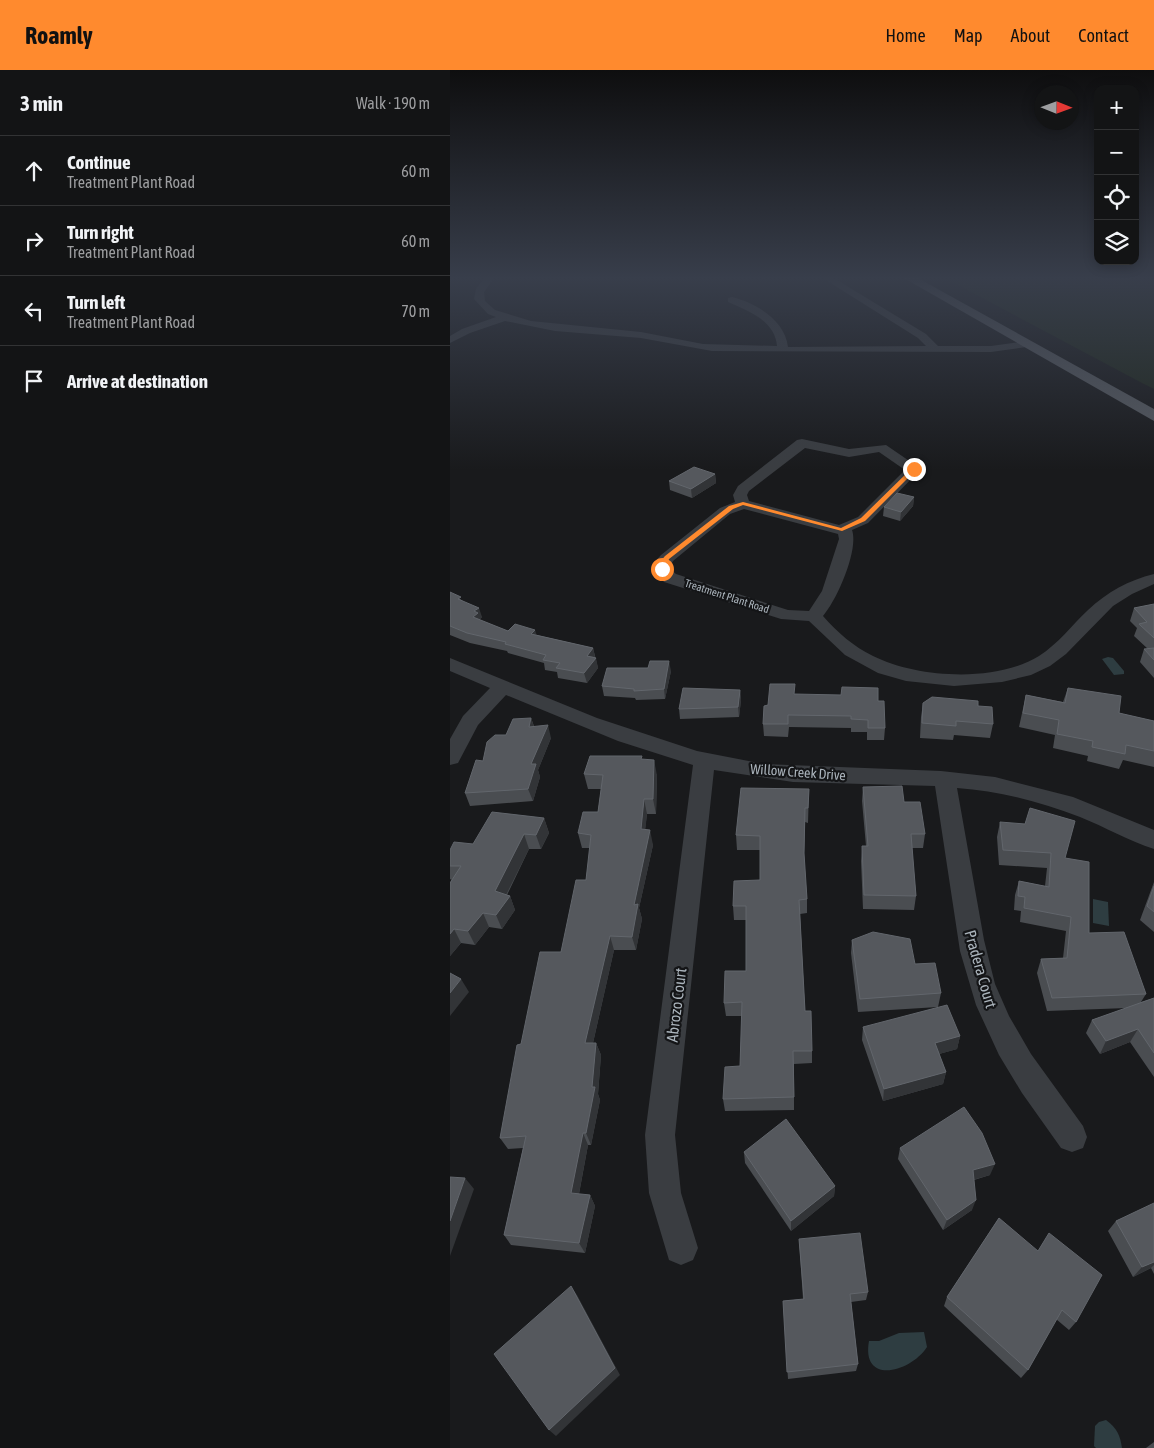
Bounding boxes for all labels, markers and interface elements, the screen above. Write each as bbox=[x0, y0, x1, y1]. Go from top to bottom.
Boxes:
text: Roamly bbox=[25, 22, 93, 49]
text: Home bbox=[886, 25, 926, 46]
text: Map bbox=[954, 25, 983, 46]
text: About bbox=[1011, 25, 1050, 46]
text: Contact bbox=[1078, 25, 1129, 46]
north arrow bbox=[1034, 85, 1079, 130]
map controls bbox=[1094, 85, 1139, 265]
button: + bbox=[1094, 85, 1139, 130]
text: 3 min bbox=[20, 91, 63, 115]
text: Walk · 190 m bbox=[356, 94, 430, 112]
button: − bbox=[1094, 130, 1139, 175]
text: Continue bbox=[67, 151, 131, 173]
icon: ahead bbox=[20, 157, 48, 185]
text: 60 m bbox=[401, 162, 430, 180]
text: Treatment Plant Road bbox=[67, 173, 195, 191]
button: locate bbox=[1094, 175, 1139, 220]
button: layers bbox=[1094, 220, 1139, 265]
text: Turn right bbox=[67, 221, 134, 243]
icon: right bbox=[20, 227, 48, 255]
text: 60 m bbox=[401, 232, 430, 250]
text: Treatment Plant Road bbox=[67, 243, 195, 261]
text: Turn left bbox=[67, 291, 125, 313]
icon: left bbox=[20, 297, 48, 325]
text: 70 m bbox=[401, 302, 430, 320]
text: Treatment Plant Road bbox=[67, 313, 195, 331]
icon: arrive bbox=[20, 367, 48, 395]
text: Arrive at destination bbox=[67, 370, 208, 392]
route end bbox=[903, 458, 926, 481]
route start bbox=[651, 558, 674, 581]
street label: Treatment Plant Road bbox=[683, 577, 771, 615]
street label: Willow Creek Drive bbox=[750, 761, 846, 783]
street label: Pradera Court bbox=[961, 928, 1001, 1010]
street label: Abrozo Court bbox=[663, 967, 690, 1043]

